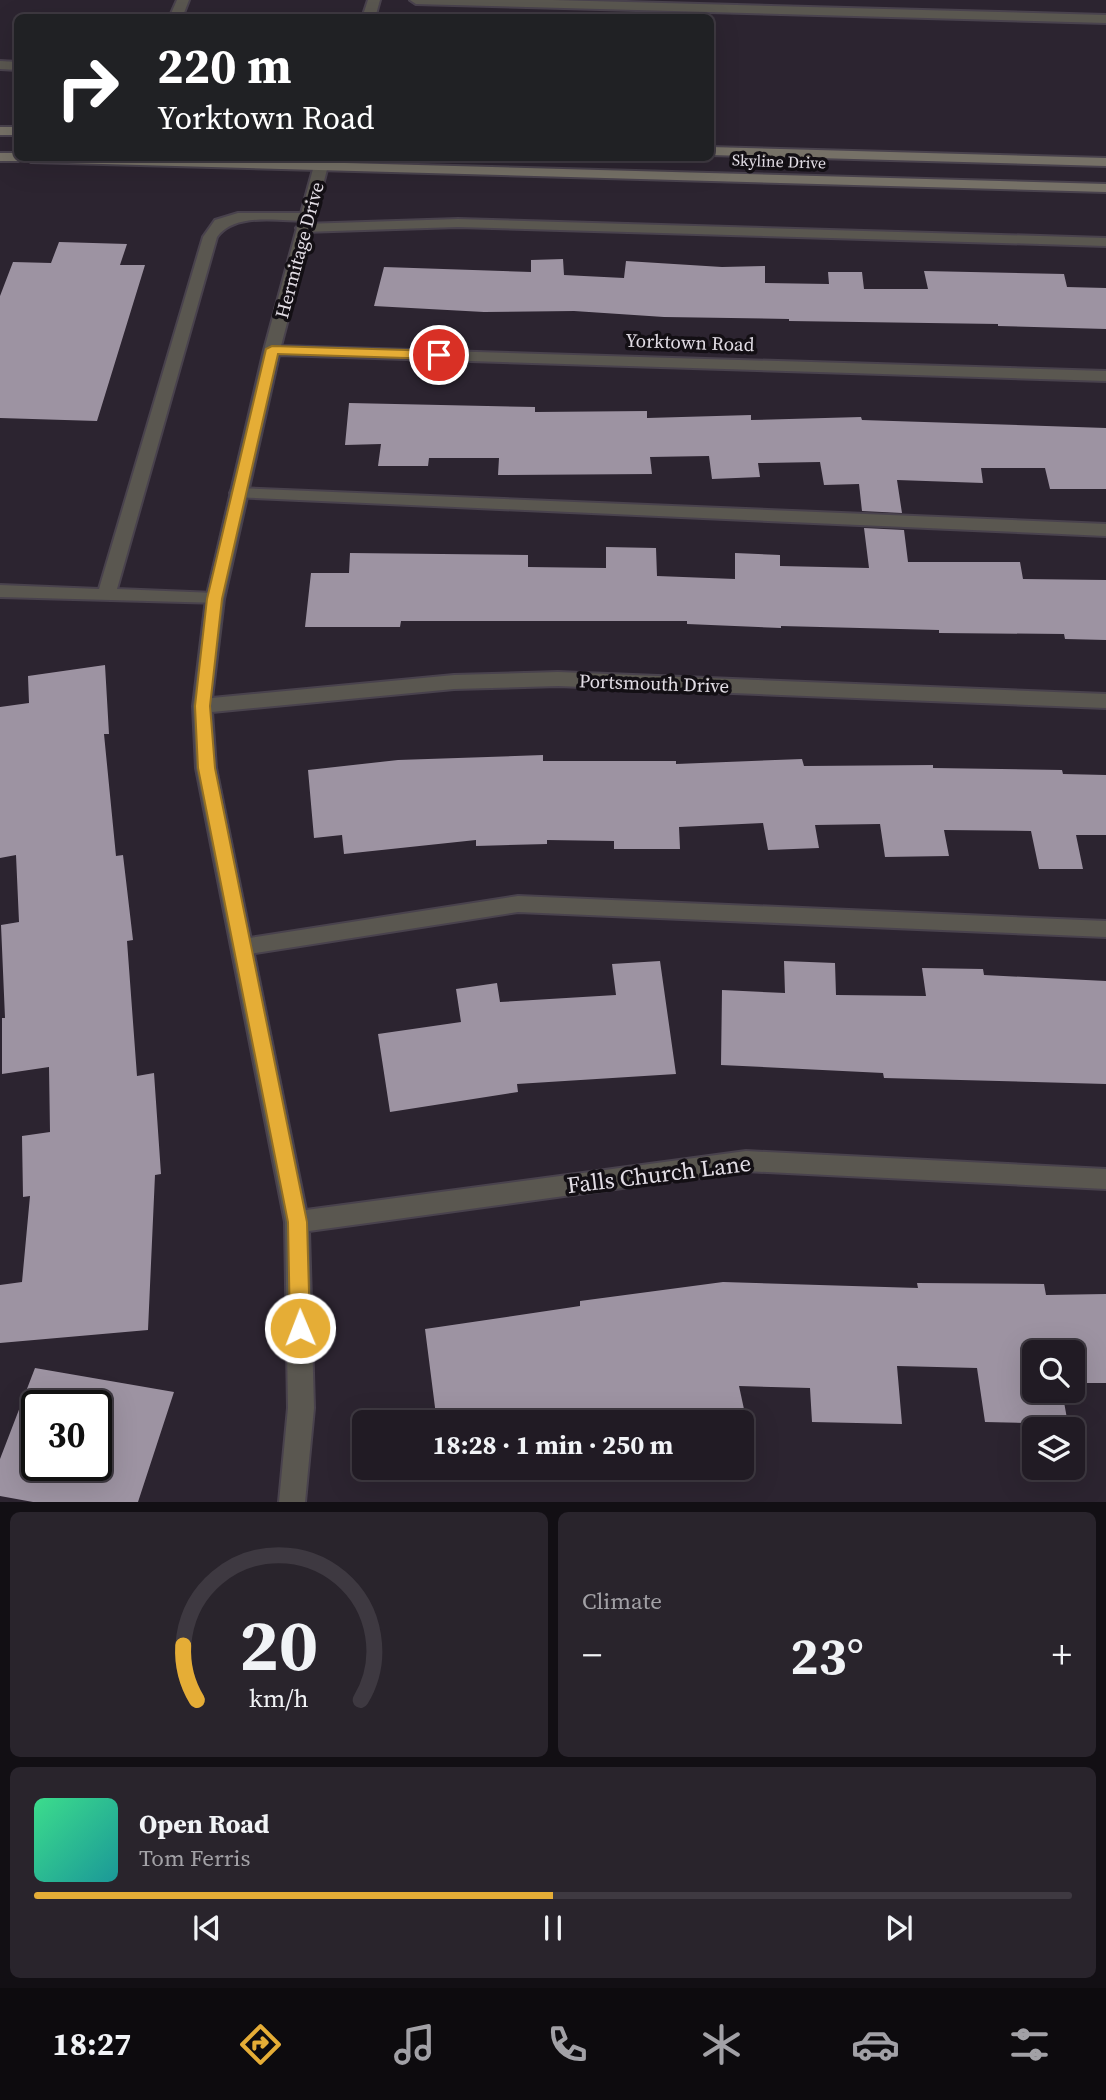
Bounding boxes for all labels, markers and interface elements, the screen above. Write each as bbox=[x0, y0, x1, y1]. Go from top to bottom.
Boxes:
text: 220 m bbox=[157, 32, 292, 99]
icon: right bbox=[42, 42, 133, 133]
text: Yorktown Road bbox=[157, 96, 374, 140]
street label: Skyline Drive bbox=[731, 148, 827, 174]
street label: Hermitage Drive bbox=[268, 179, 330, 321]
pin bbox=[409, 325, 469, 385]
street label: Yorktown Road bbox=[625, 327, 755, 357]
icon: arrive bbox=[420, 336, 458, 374]
street label: Portsmouth Drive bbox=[578, 667, 730, 699]
street label: Falls Church Lane bbox=[565, 1147, 753, 1201]
position arrow bbox=[263, 1291, 337, 1365]
map controls bbox=[1022, 1340, 1085, 1480]
button: search bbox=[1022, 1340, 1085, 1403]
speed limit sign: 30 bbox=[21, 1390, 112, 1481]
button: layers bbox=[1022, 1417, 1085, 1480]
text: 18:28 · 1 min · 250 m bbox=[433, 1427, 673, 1463]
text: Climate bbox=[582, 1585, 662, 1617]
text: 20 bbox=[240, 1596, 318, 1695]
text: 23° bbox=[790, 1620, 864, 1691]
text: − bbox=[582, 1629, 602, 1681]
text: + bbox=[1052, 1629, 1072, 1681]
text: km/h bbox=[249, 1681, 309, 1715]
text: Open Road bbox=[139, 1806, 270, 1842]
text: Tom Ferris bbox=[139, 1842, 250, 1874]
icon: previous bbox=[188, 1909, 226, 1947]
icon: pause bbox=[534, 1909, 572, 1947]
icon: next bbox=[880, 1909, 918, 1947]
icon: directions bbox=[236, 2020, 285, 2069]
icon: music bbox=[390, 2020, 439, 2069]
icon: phone bbox=[543, 2020, 592, 2069]
icon: climate bbox=[697, 2020, 746, 2069]
icon: car bbox=[851, 2020, 900, 2069]
icon: filters bbox=[1005, 2020, 1054, 2069]
text: 18:27 bbox=[52, 2022, 131, 2066]

